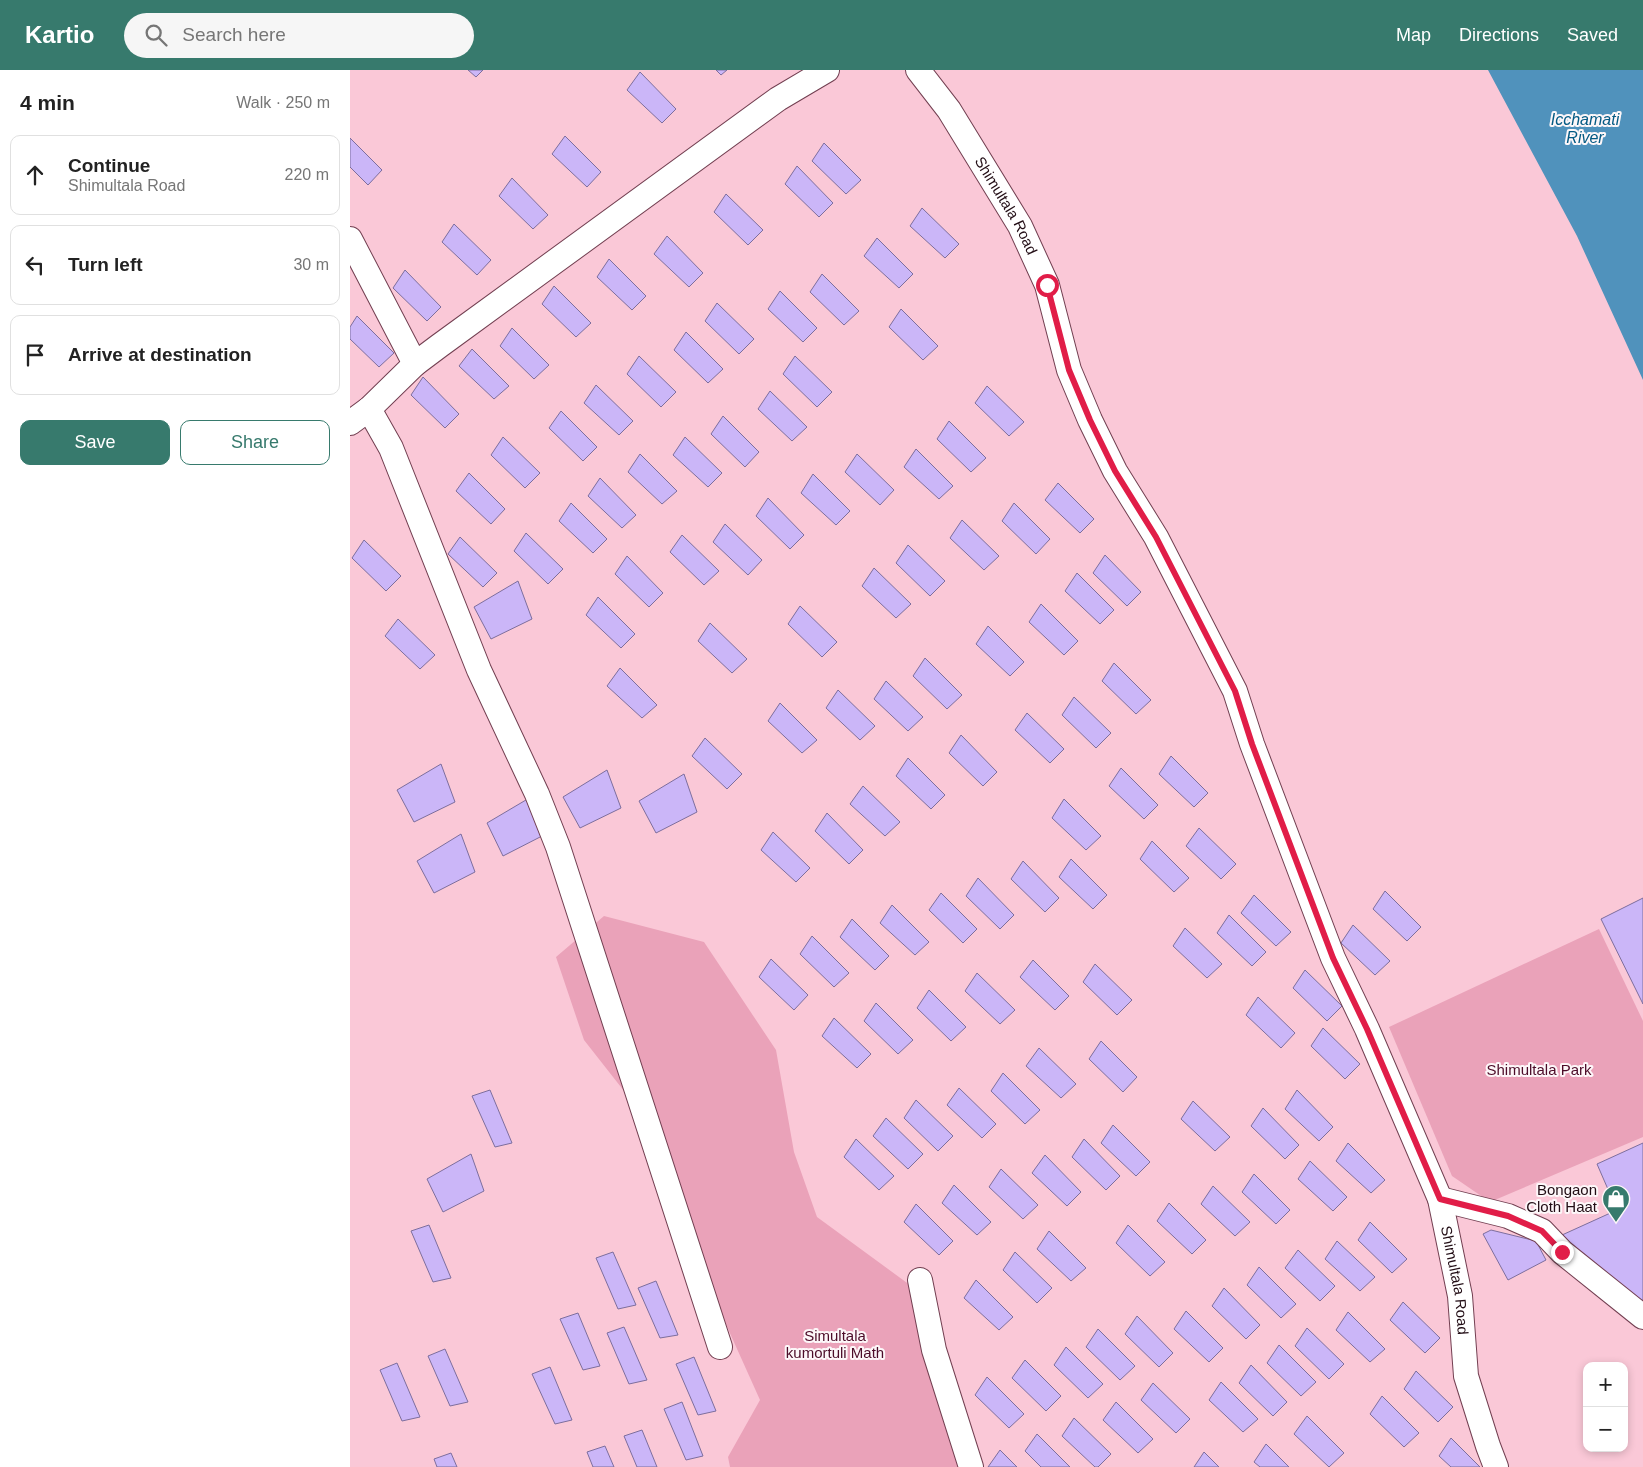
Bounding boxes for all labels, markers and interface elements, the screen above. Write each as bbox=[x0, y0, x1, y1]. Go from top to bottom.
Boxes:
search box bbox=[124, 13, 474, 58]
text: Kartio bbox=[25, 21, 94, 48]
icon: search bbox=[142, 21, 170, 49]
text: Search here bbox=[182, 24, 286, 45]
text: Map bbox=[1396, 25, 1431, 45]
text: Directions bbox=[1459, 25, 1539, 45]
text: Saved bbox=[1567, 25, 1618, 45]
text: 4 min bbox=[20, 91, 75, 114]
text: Walk · 250 m bbox=[236, 94, 330, 111]
water label: Icchamati River bbox=[1551, 111, 1620, 146]
street label: Shimultala Road bbox=[972, 153, 1041, 257]
text: Continue bbox=[68, 155, 150, 176]
icon: ahead bbox=[21, 161, 49, 189]
text: 220 m bbox=[285, 166, 329, 183]
text: Shimultala Road bbox=[68, 177, 185, 194]
icon: left bbox=[21, 251, 49, 279]
text: Turn left bbox=[68, 254, 143, 275]
text: 30 m bbox=[293, 256, 329, 273]
route start bbox=[1036, 274, 1059, 297]
icon: arrive bbox=[21, 341, 49, 369]
text: Arrive at destination bbox=[68, 344, 252, 365]
button: Save bbox=[20, 420, 170, 465]
button: Share bbox=[180, 420, 330, 465]
park label: Shimultala Park bbox=[1486, 1061, 1592, 1078]
place label: Bongaon Cloth Haat bbox=[1526, 1181, 1598, 1215]
shop icon: Bongaon Cloth Haat bbox=[1601, 1184, 1631, 1223]
street label: Shimultala Road bbox=[1438, 1224, 1472, 1335]
route end bbox=[1551, 1241, 1574, 1264]
park label: Simultala kumortuli Math bbox=[786, 1327, 884, 1361]
map controls bbox=[1583, 1362, 1628, 1452]
button: + bbox=[1583, 1362, 1628, 1407]
button: − bbox=[1583, 1407, 1628, 1452]

